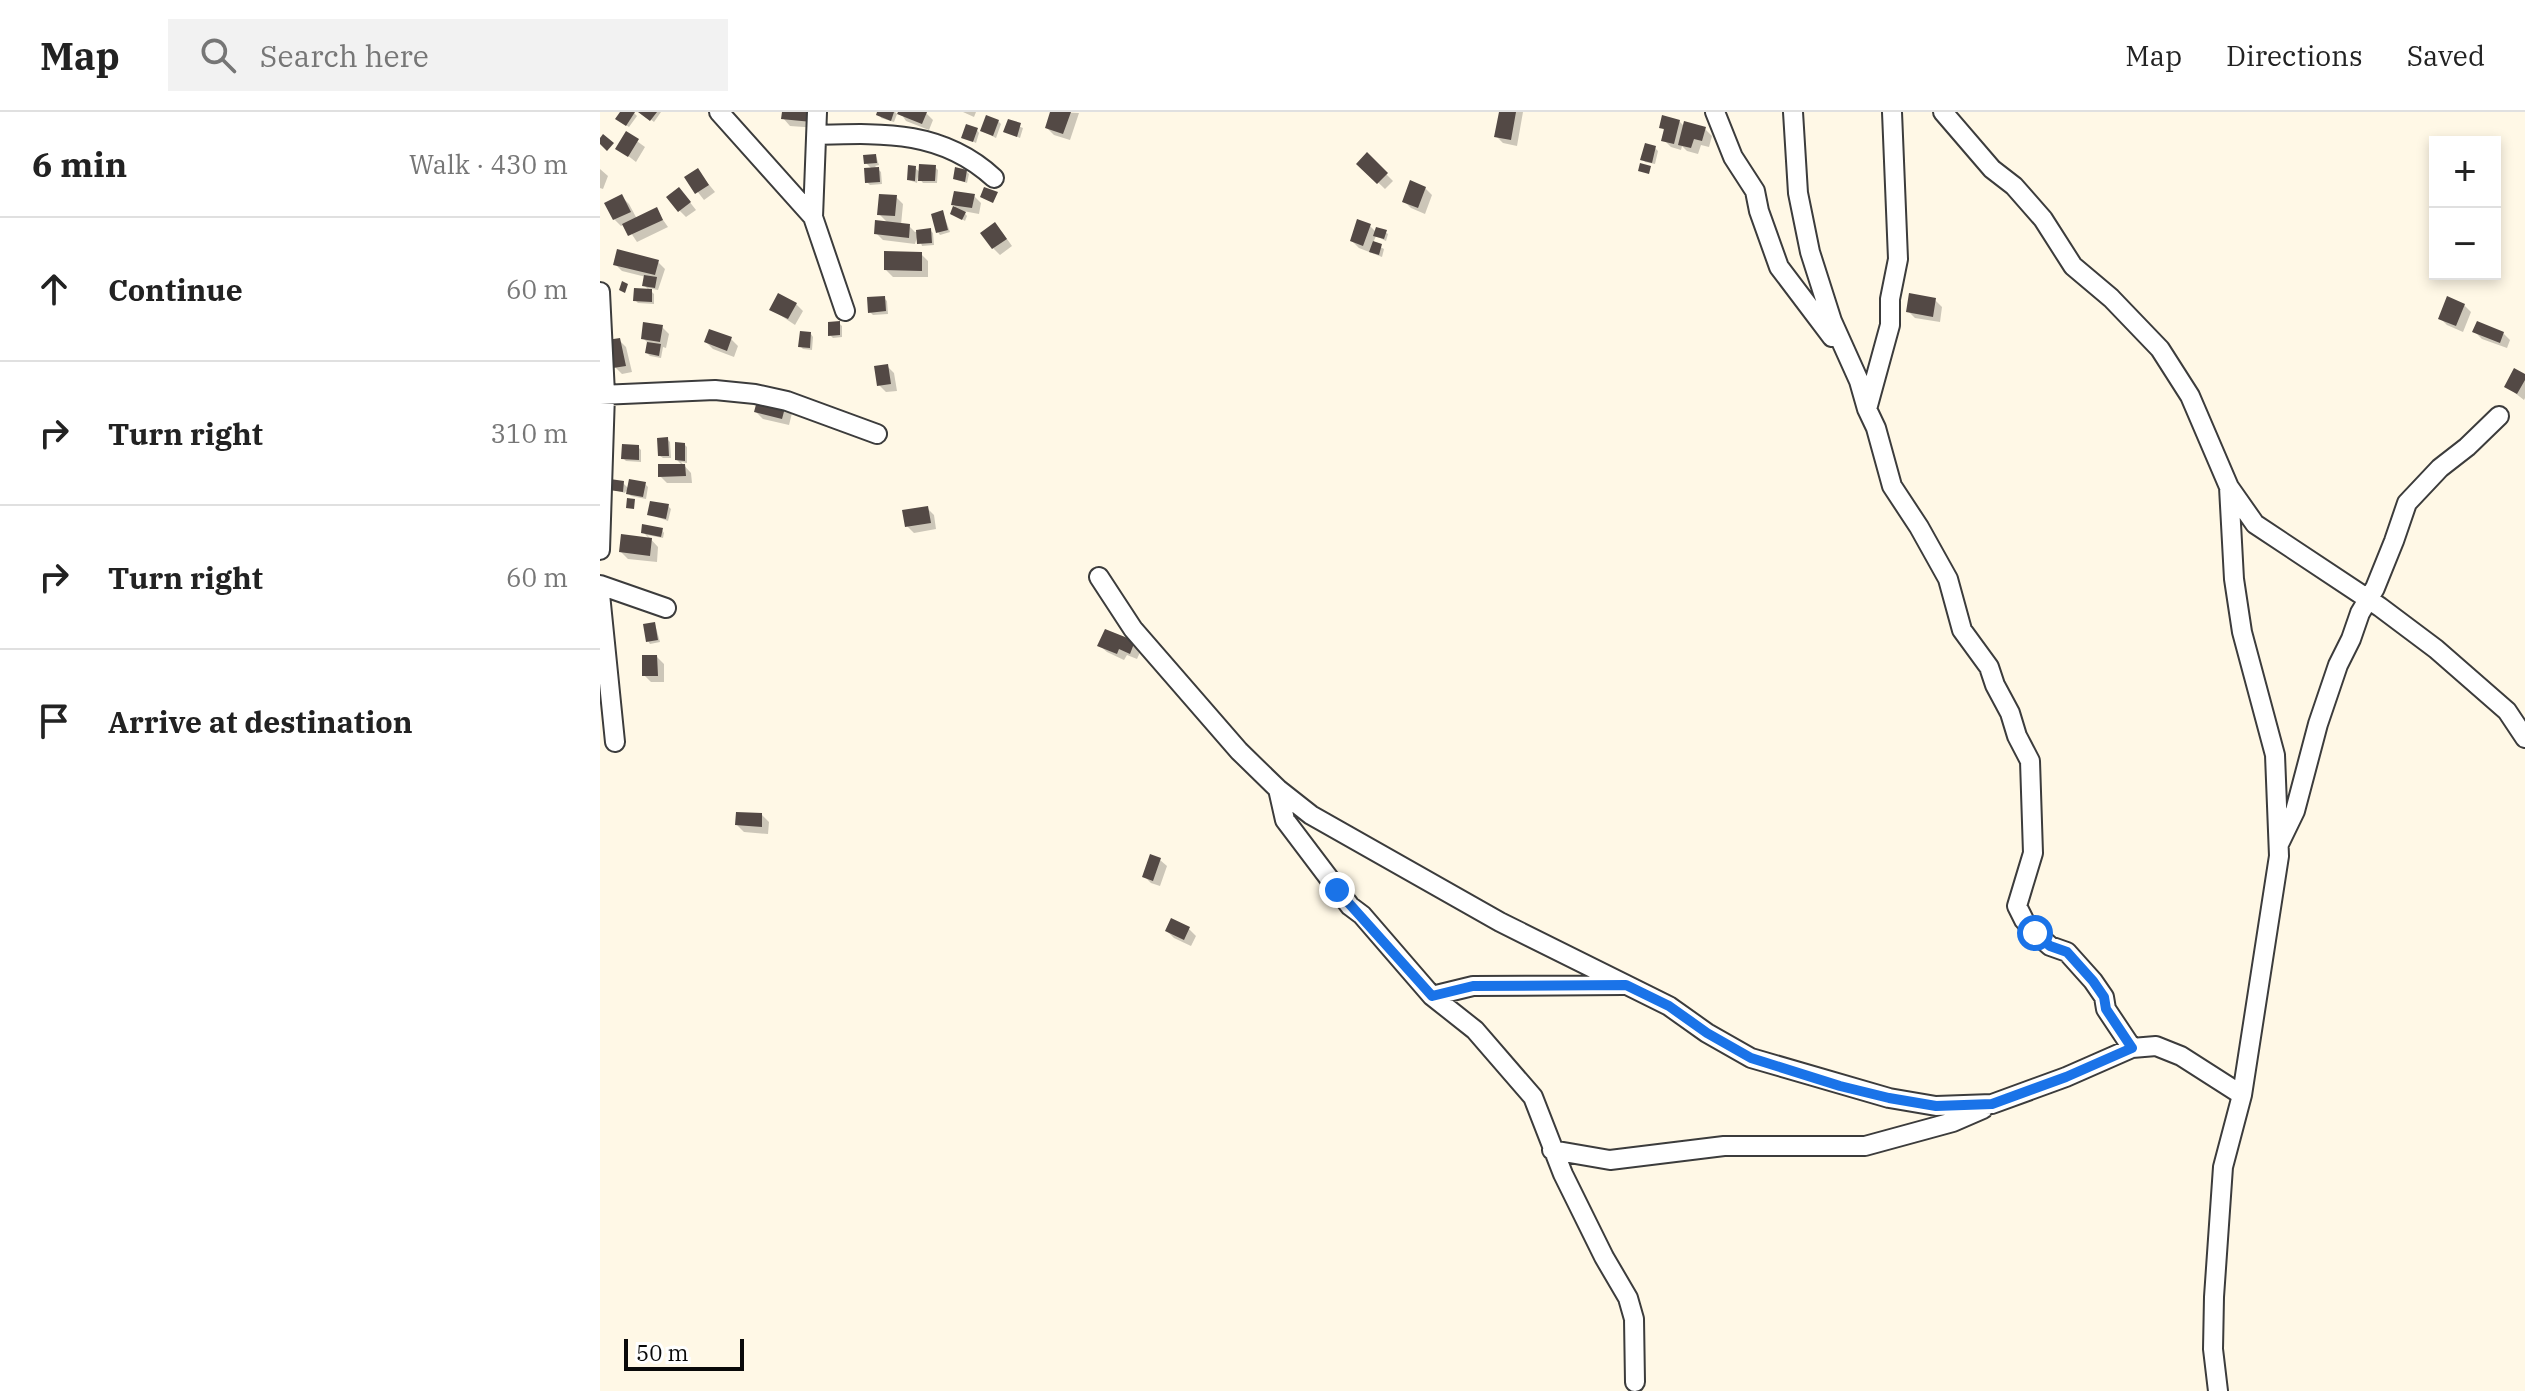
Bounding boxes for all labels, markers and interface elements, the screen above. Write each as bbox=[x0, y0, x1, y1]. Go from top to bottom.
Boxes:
search box bbox=[168, 19, 728, 91]
text: Map bbox=[40, 31, 120, 80]
icon: search bbox=[196, 33, 240, 77]
text: Search here bbox=[260, 36, 429, 75]
text: Map bbox=[2125, 37, 2182, 74]
text: Directions bbox=[2226, 37, 2363, 74]
text: Saved bbox=[2407, 37, 2485, 74]
map controls bbox=[2429, 136, 2501, 280]
button: + bbox=[2429, 136, 2501, 208]
text: 6 min bbox=[32, 142, 127, 186]
text: Walk · 430 m bbox=[409, 147, 568, 181]
button: − bbox=[2429, 208, 2501, 280]
icon: ahead bbox=[32, 267, 76, 311]
text: Continue bbox=[108, 270, 243, 309]
text: 60 m bbox=[506, 272, 568, 306]
icon: right bbox=[32, 411, 76, 455]
text: Turn right bbox=[108, 414, 263, 453]
text: 310 m bbox=[490, 416, 568, 450]
icon: right bbox=[32, 555, 76, 599]
text: Turn right bbox=[108, 558, 263, 597]
text: 60 m bbox=[506, 560, 568, 594]
icon: arrive bbox=[32, 699, 76, 743]
text: Arrive at destination bbox=[108, 702, 413, 741]
route end bbox=[1319, 872, 1355, 908]
route start bbox=[2017, 915, 2053, 951]
scale bar bbox=[624, 1335, 744, 1371]
text: 50 m bbox=[636, 1338, 688, 1367]

